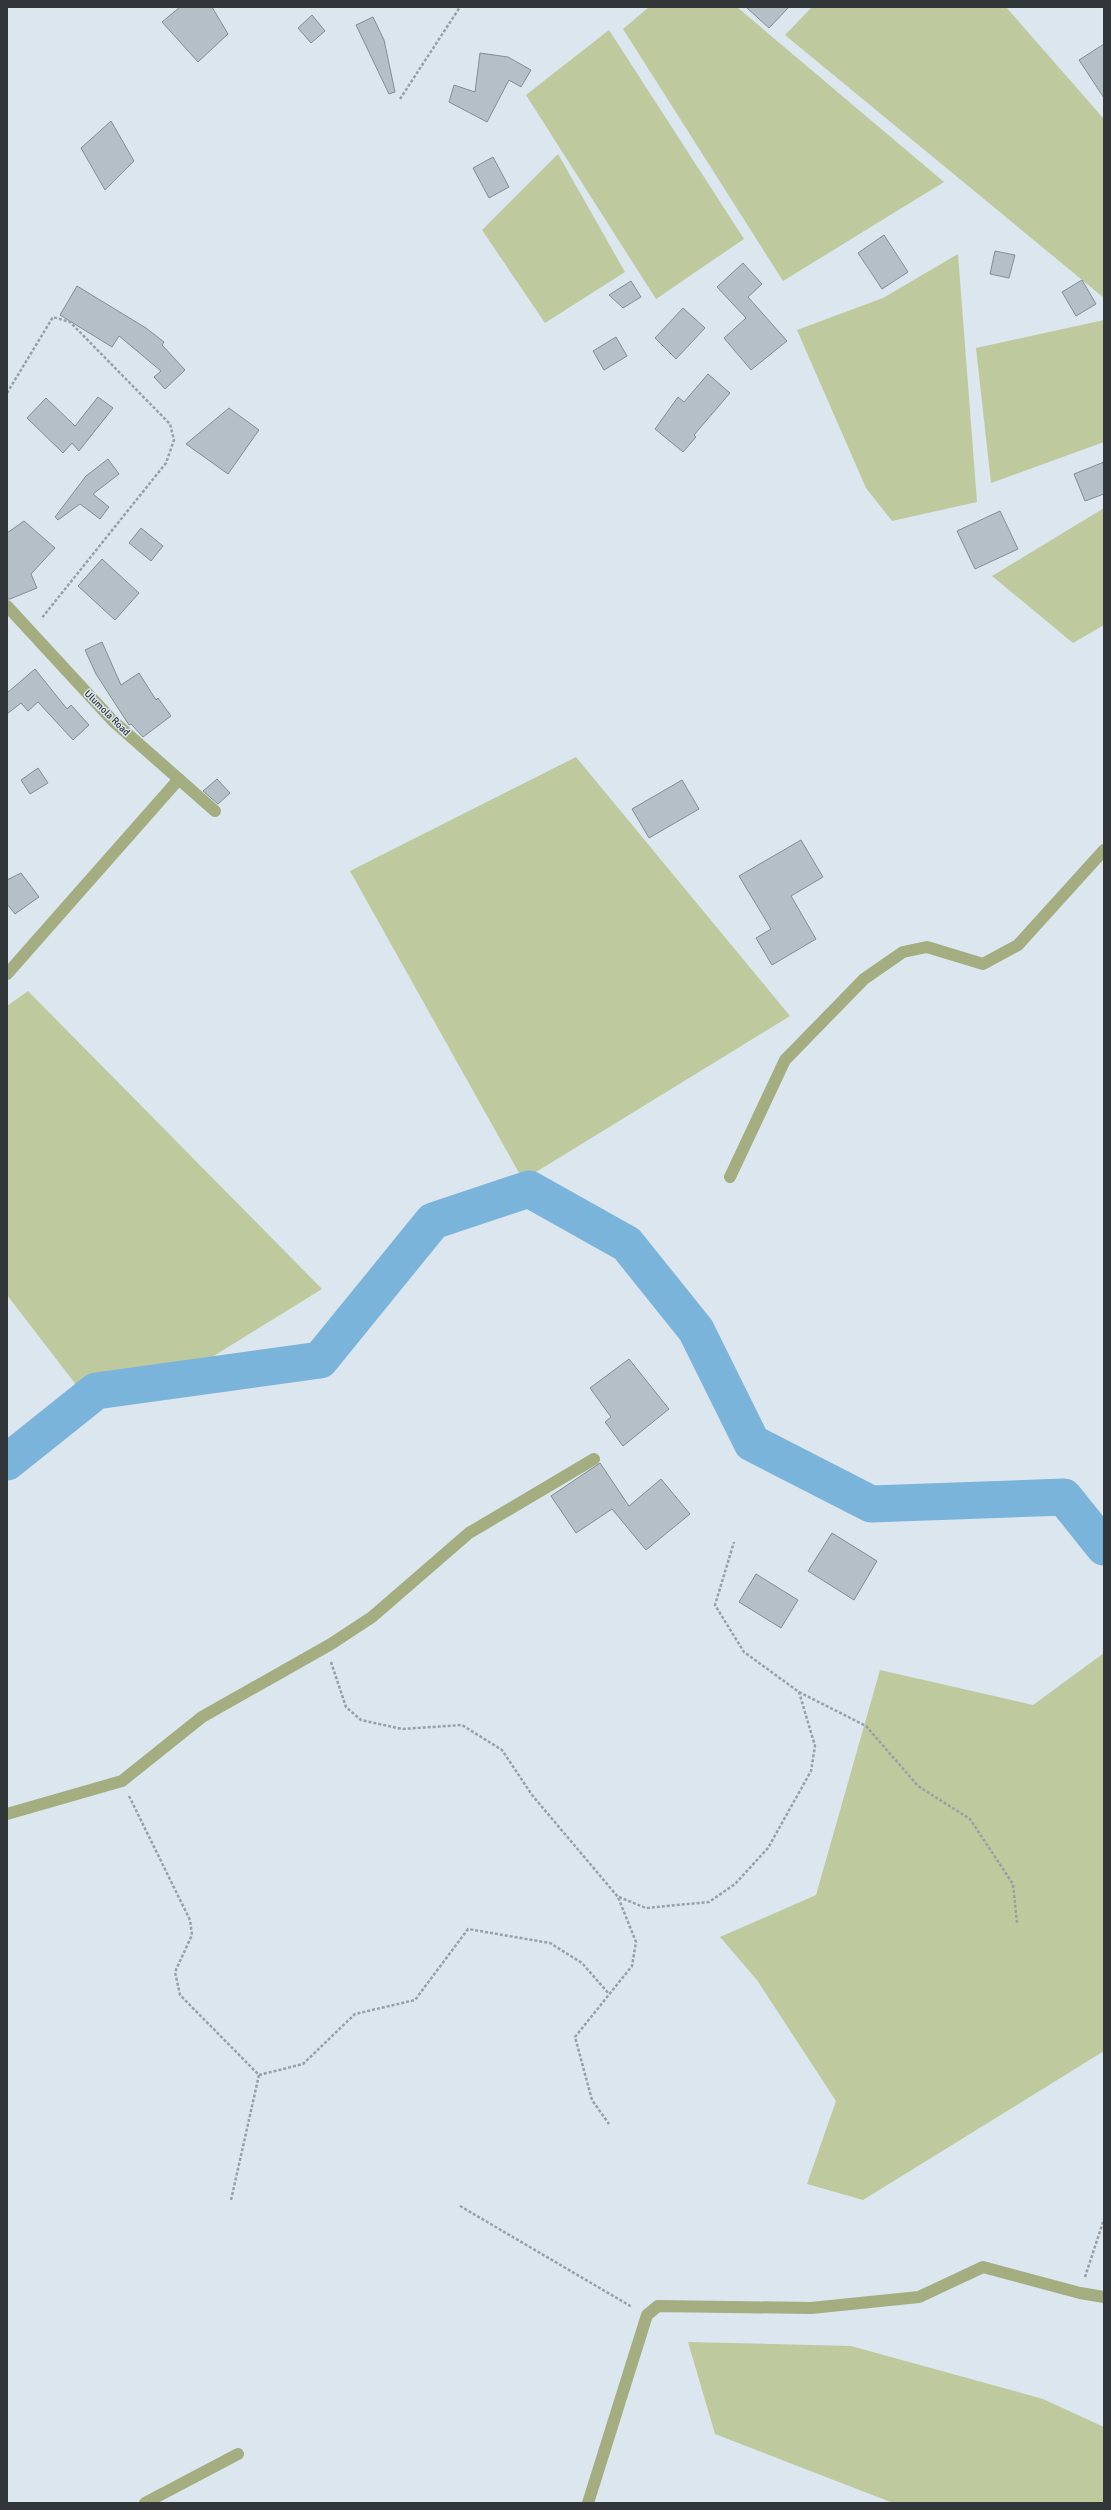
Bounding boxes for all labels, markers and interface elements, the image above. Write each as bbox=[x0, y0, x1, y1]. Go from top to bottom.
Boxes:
street label: Ulumola Road bbox=[82, 688, 132, 738]

